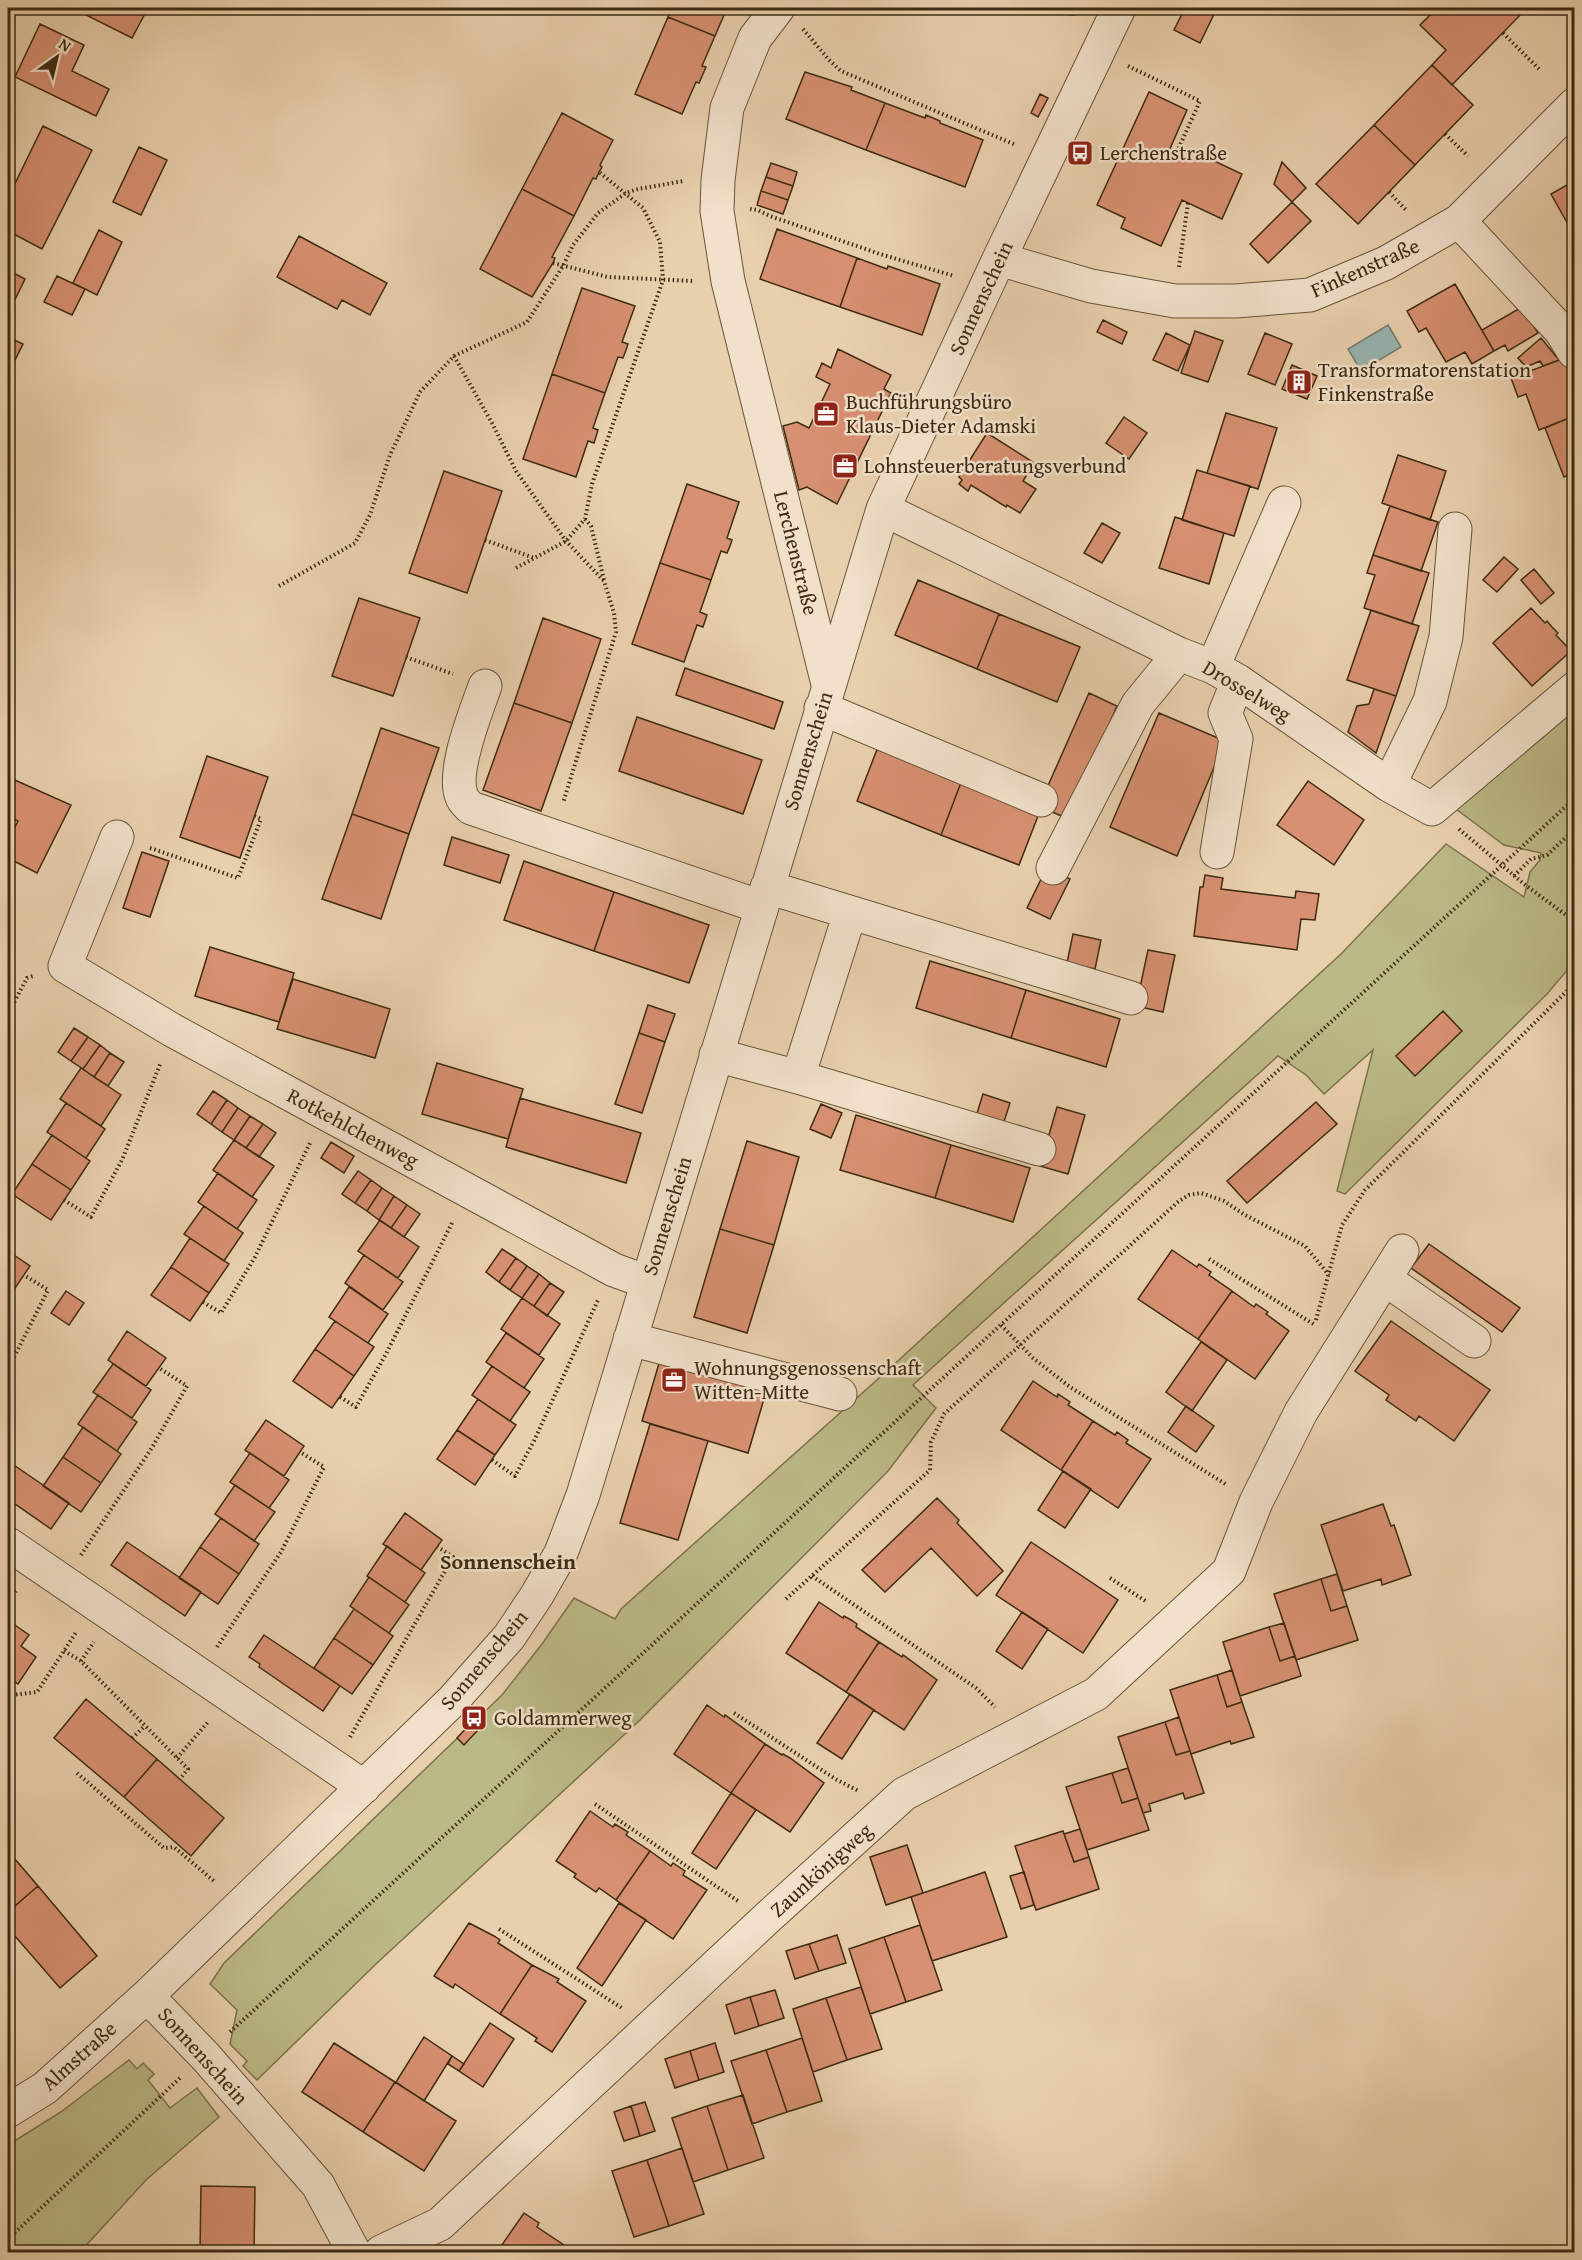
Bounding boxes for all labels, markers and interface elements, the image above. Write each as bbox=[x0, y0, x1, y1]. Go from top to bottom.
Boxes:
north arrow bbox=[27, 27, 87, 87]
text: N bbox=[54, 32, 77, 58]
place label: Lerchenstraße bbox=[1100, 137, 1227, 168]
bus stop icon: Lerchenstraße bbox=[1065, 138, 1095, 168]
street label: Finkenstraße bbox=[1305, 230, 1424, 305]
street label: Sonnenschein bbox=[941, 235, 1021, 360]
place label: Transformatorenstation Finkenstraße bbox=[1318, 354, 1531, 409]
building icon: Transformatorenstation Finkenstraße bbox=[1284, 367, 1314, 397]
place label: Buchführungsbüro Klaus-Dieter Adamski bbox=[846, 386, 1036, 441]
office icon: Buchführungsbüro Klaus-Dieter Adamski bbox=[811, 399, 841, 429]
place label: Lohnsteuerberatungsverbund bbox=[864, 450, 1127, 481]
office icon: Lohnsteuerberatungsverbund bbox=[830, 451, 860, 481]
street label: Lerchenstraße bbox=[766, 487, 827, 618]
street label: Drosselweg bbox=[1197, 652, 1298, 730]
street label: Sonnenschein bbox=[775, 687, 840, 814]
street label: Rotkehlchenweg bbox=[282, 1080, 425, 1176]
street label: Sonnenschein bbox=[634, 1152, 699, 1279]
place label: Wohnungsgenossenschaft Witten-Mitte bbox=[694, 1352, 922, 1407]
office icon: Wohnungsgenossenschaft Witten-Mitte bbox=[659, 1365, 689, 1395]
district label: Sonnenschein bbox=[440, 1545, 576, 1577]
street label: Sonnenschein bbox=[432, 1603, 535, 1717]
place label: Goldammerweg bbox=[494, 1702, 632, 1733]
bus stop icon: Goldammerweg bbox=[459, 1703, 489, 1733]
street label: Zaunkönigweg bbox=[763, 1815, 879, 1924]
street label: Sonnenschein bbox=[151, 2000, 256, 2112]
street label: Almstraße bbox=[34, 2013, 123, 2098]

